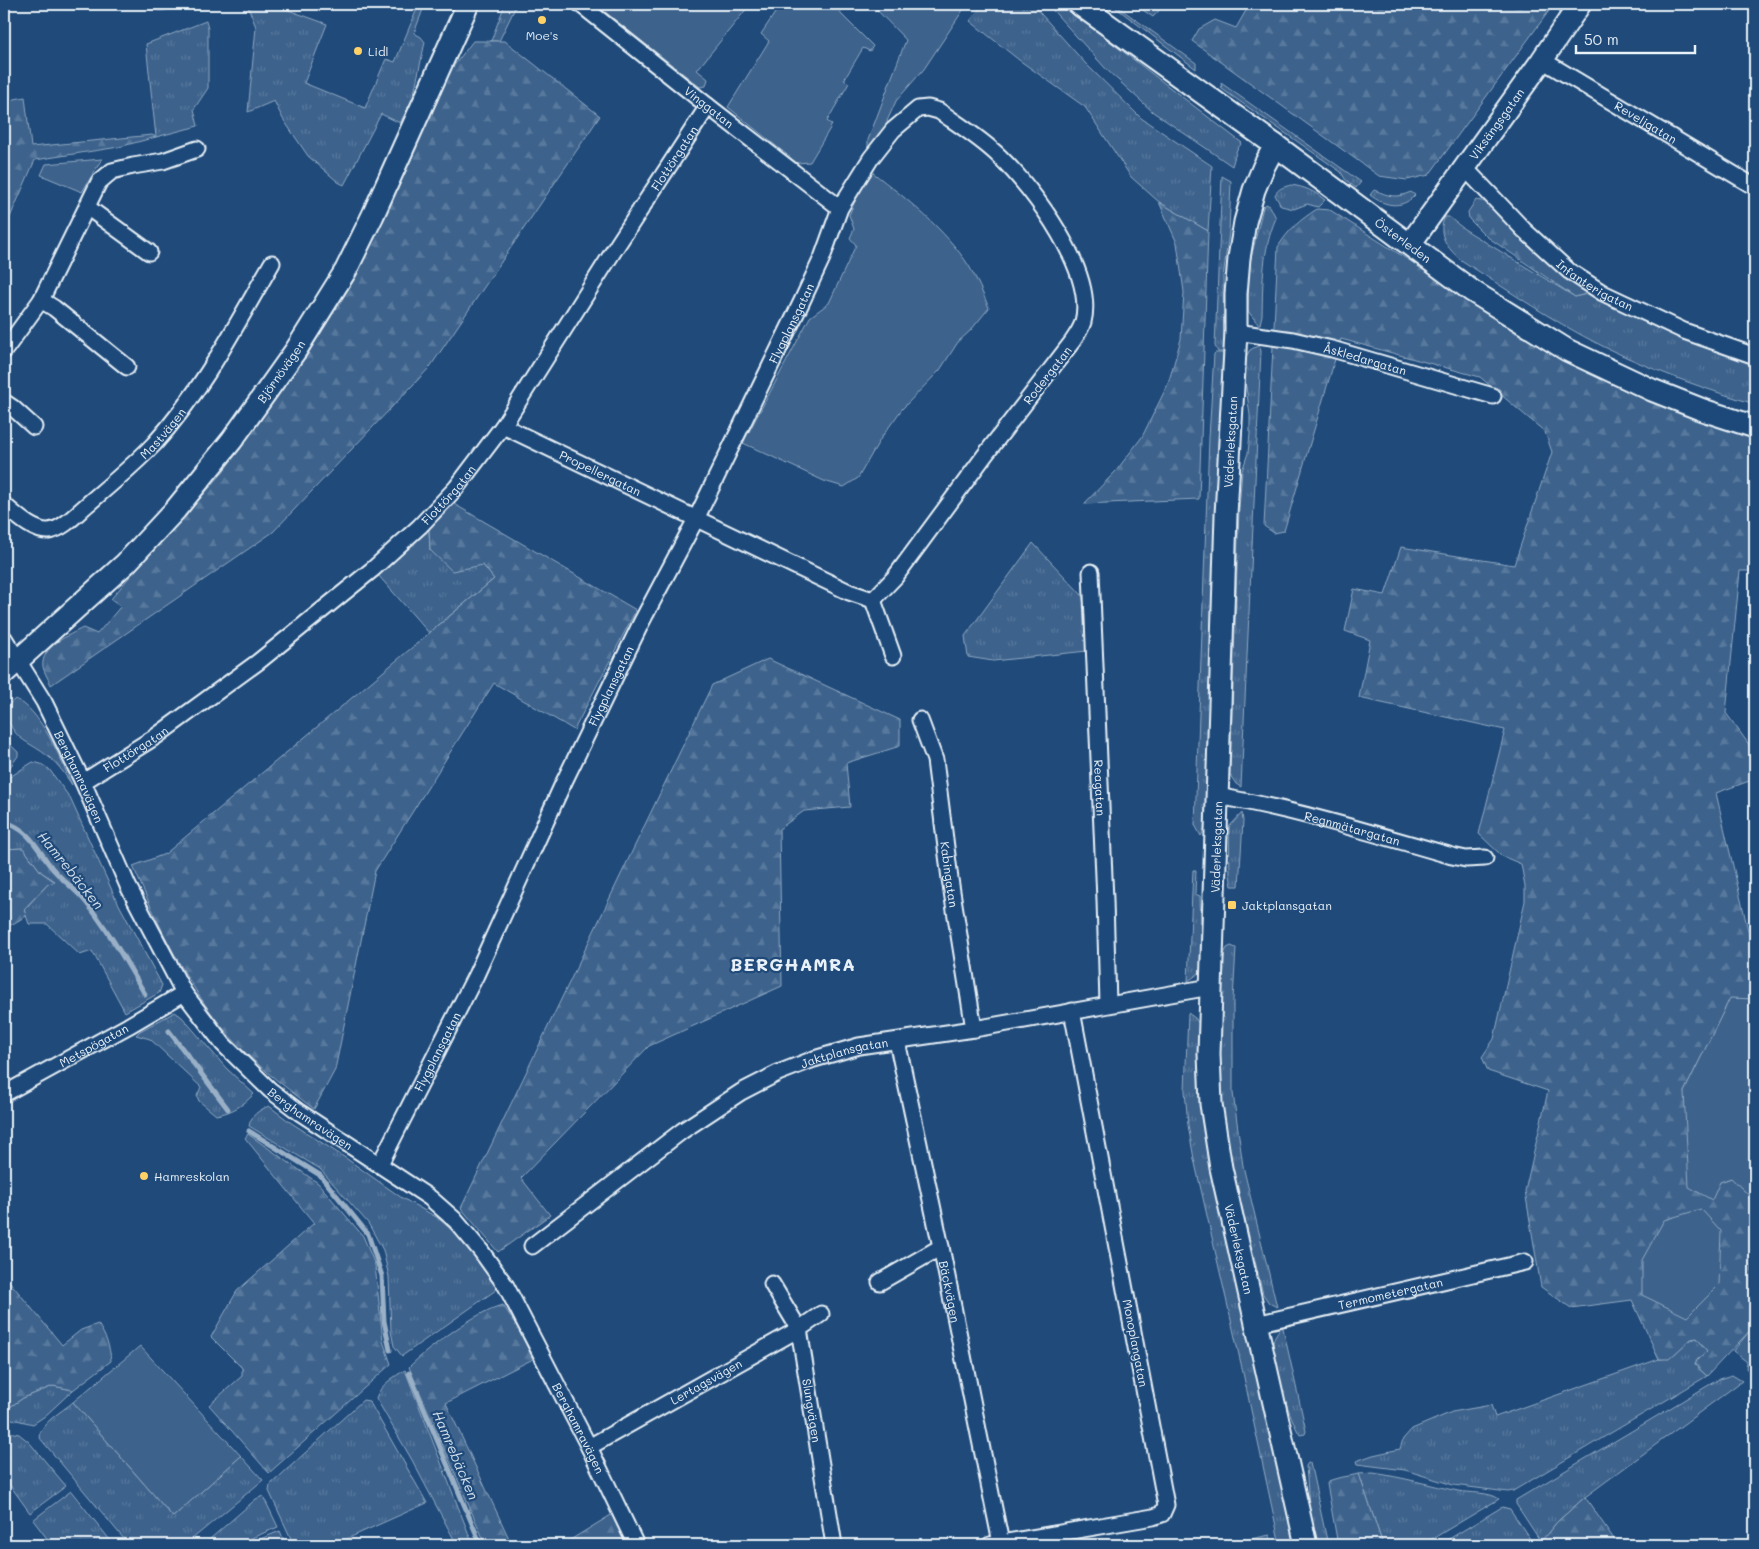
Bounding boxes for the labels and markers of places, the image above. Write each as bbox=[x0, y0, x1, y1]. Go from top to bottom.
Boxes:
marker: Moe's bbox=[536, 14, 548, 26]
place label: Moe's bbox=[526, 27, 558, 43]
place label: Lidl bbox=[368, 43, 389, 59]
marker: Lidl bbox=[352, 45, 364, 57]
place label: Jaktplansgatan bbox=[1242, 897, 1332, 913]
marker: Jaktplansgatan bbox=[1226, 899, 1238, 911]
place label: Hamreskolan bbox=[154, 1168, 230, 1184]
marker: Hamreskolan bbox=[138, 1170, 150, 1182]

